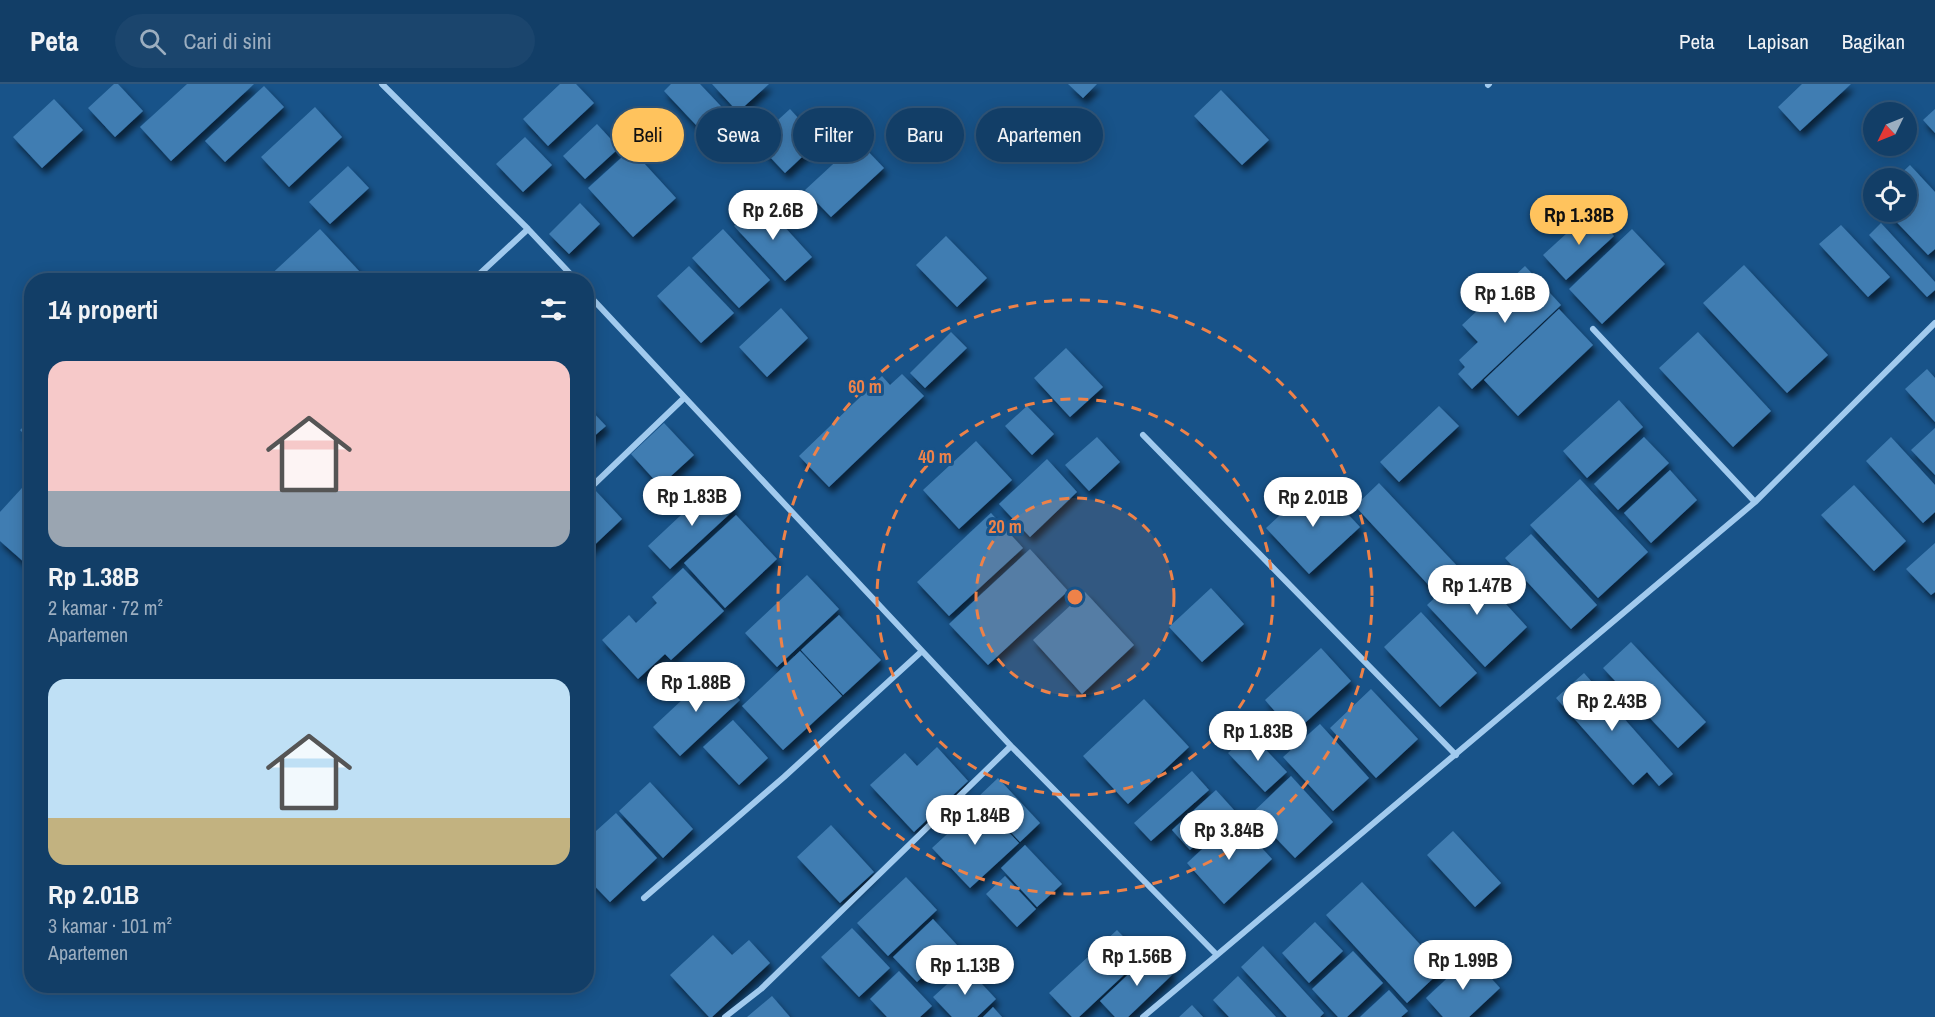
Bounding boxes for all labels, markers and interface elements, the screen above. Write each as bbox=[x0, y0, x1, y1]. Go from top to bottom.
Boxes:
search box bbox=[115, 14, 535, 68]
text: Peta bbox=[30, 22, 79, 60]
icon: search bbox=[136, 25, 169, 58]
text: Cari di sini bbox=[184, 26, 272, 56]
text: Peta bbox=[1679, 27, 1715, 56]
text: Lapisan bbox=[1748, 27, 1809, 56]
text: Bagikan bbox=[1842, 27, 1905, 56]
north arrow bbox=[1863, 102, 1917, 156]
map controls bbox=[1863, 102, 1917, 222]
chip: Beli bbox=[612, 108, 684, 162]
chip: Sewa bbox=[696, 108, 781, 162]
chip: Filter bbox=[793, 108, 874, 162]
chip: Baru bbox=[886, 108, 964, 162]
chip: Apartemen bbox=[976, 108, 1103, 162]
button: locate bbox=[1863, 168, 1917, 222]
pin: Rp 2.6B bbox=[718, 190, 828, 241]
pin: Rp 1.38B bbox=[1517, 195, 1641, 246]
text: Rp 2.6B bbox=[742, 196, 804, 223]
text: Rp 1.38B bbox=[1544, 201, 1614, 228]
pin: Rp 1.6B bbox=[1450, 273, 1560, 324]
text: Rp 1.6B bbox=[1474, 279, 1536, 306]
text: 14 properti bbox=[48, 292, 158, 327]
icon: filters bbox=[537, 293, 570, 326]
text: 60 m bbox=[848, 374, 882, 399]
icon: home bbox=[255, 400, 363, 508]
text: 40 m bbox=[918, 444, 952, 469]
pin: Rp 1.83B bbox=[630, 476, 754, 527]
pin: Rp 2.01B bbox=[1251, 477, 1375, 528]
text: Rp 1.83B bbox=[657, 482, 727, 509]
text: Rp 2.01B bbox=[1278, 483, 1348, 510]
text: 20 m bbox=[988, 514, 1022, 539]
text: Rp 1.38B bbox=[48, 559, 139, 594]
pin: Rp 1.47B bbox=[1415, 565, 1539, 616]
text: Rp 1.47B bbox=[1442, 571, 1512, 598]
centre of rings bbox=[1065, 587, 1085, 607]
text: 2 kamar · 72 m² bbox=[48, 594, 163, 621]
text: Apartemen bbox=[48, 621, 128, 648]
pin: Rp 1.88B bbox=[634, 662, 758, 713]
text: Rp 1.88B bbox=[661, 668, 731, 695]
pin: Rp 2.43B bbox=[1550, 681, 1674, 732]
text: Rp 2.43B bbox=[1577, 687, 1647, 714]
pin: Rp 1.83B bbox=[1196, 711, 1320, 762]
text: Rp 1.83B bbox=[1223, 717, 1293, 744]
icon: home bbox=[255, 718, 363, 826]
pin: Rp 1.84B bbox=[913, 795, 1037, 846]
text: Rp 1.84B bbox=[940, 801, 1010, 828]
pin: Rp 3.84B bbox=[1167, 810, 1291, 861]
text: Rp 3.84B bbox=[1194, 816, 1264, 843]
text: Rp 2.01B bbox=[48, 877, 139, 912]
text: 3 kamar · 101 m² bbox=[48, 912, 172, 939]
pin: Rp 1.56B bbox=[1075, 936, 1199, 987]
text: Apartemen bbox=[48, 939, 128, 966]
pin: Rp 1.99B bbox=[1401, 940, 1525, 991]
text: Rp 1.56B bbox=[1102, 942, 1172, 969]
pin: Rp 1.13B bbox=[903, 945, 1027, 996]
text: Rp 1.99B bbox=[1428, 946, 1498, 973]
text: Rp 1.13B bbox=[930, 951, 1000, 978]

